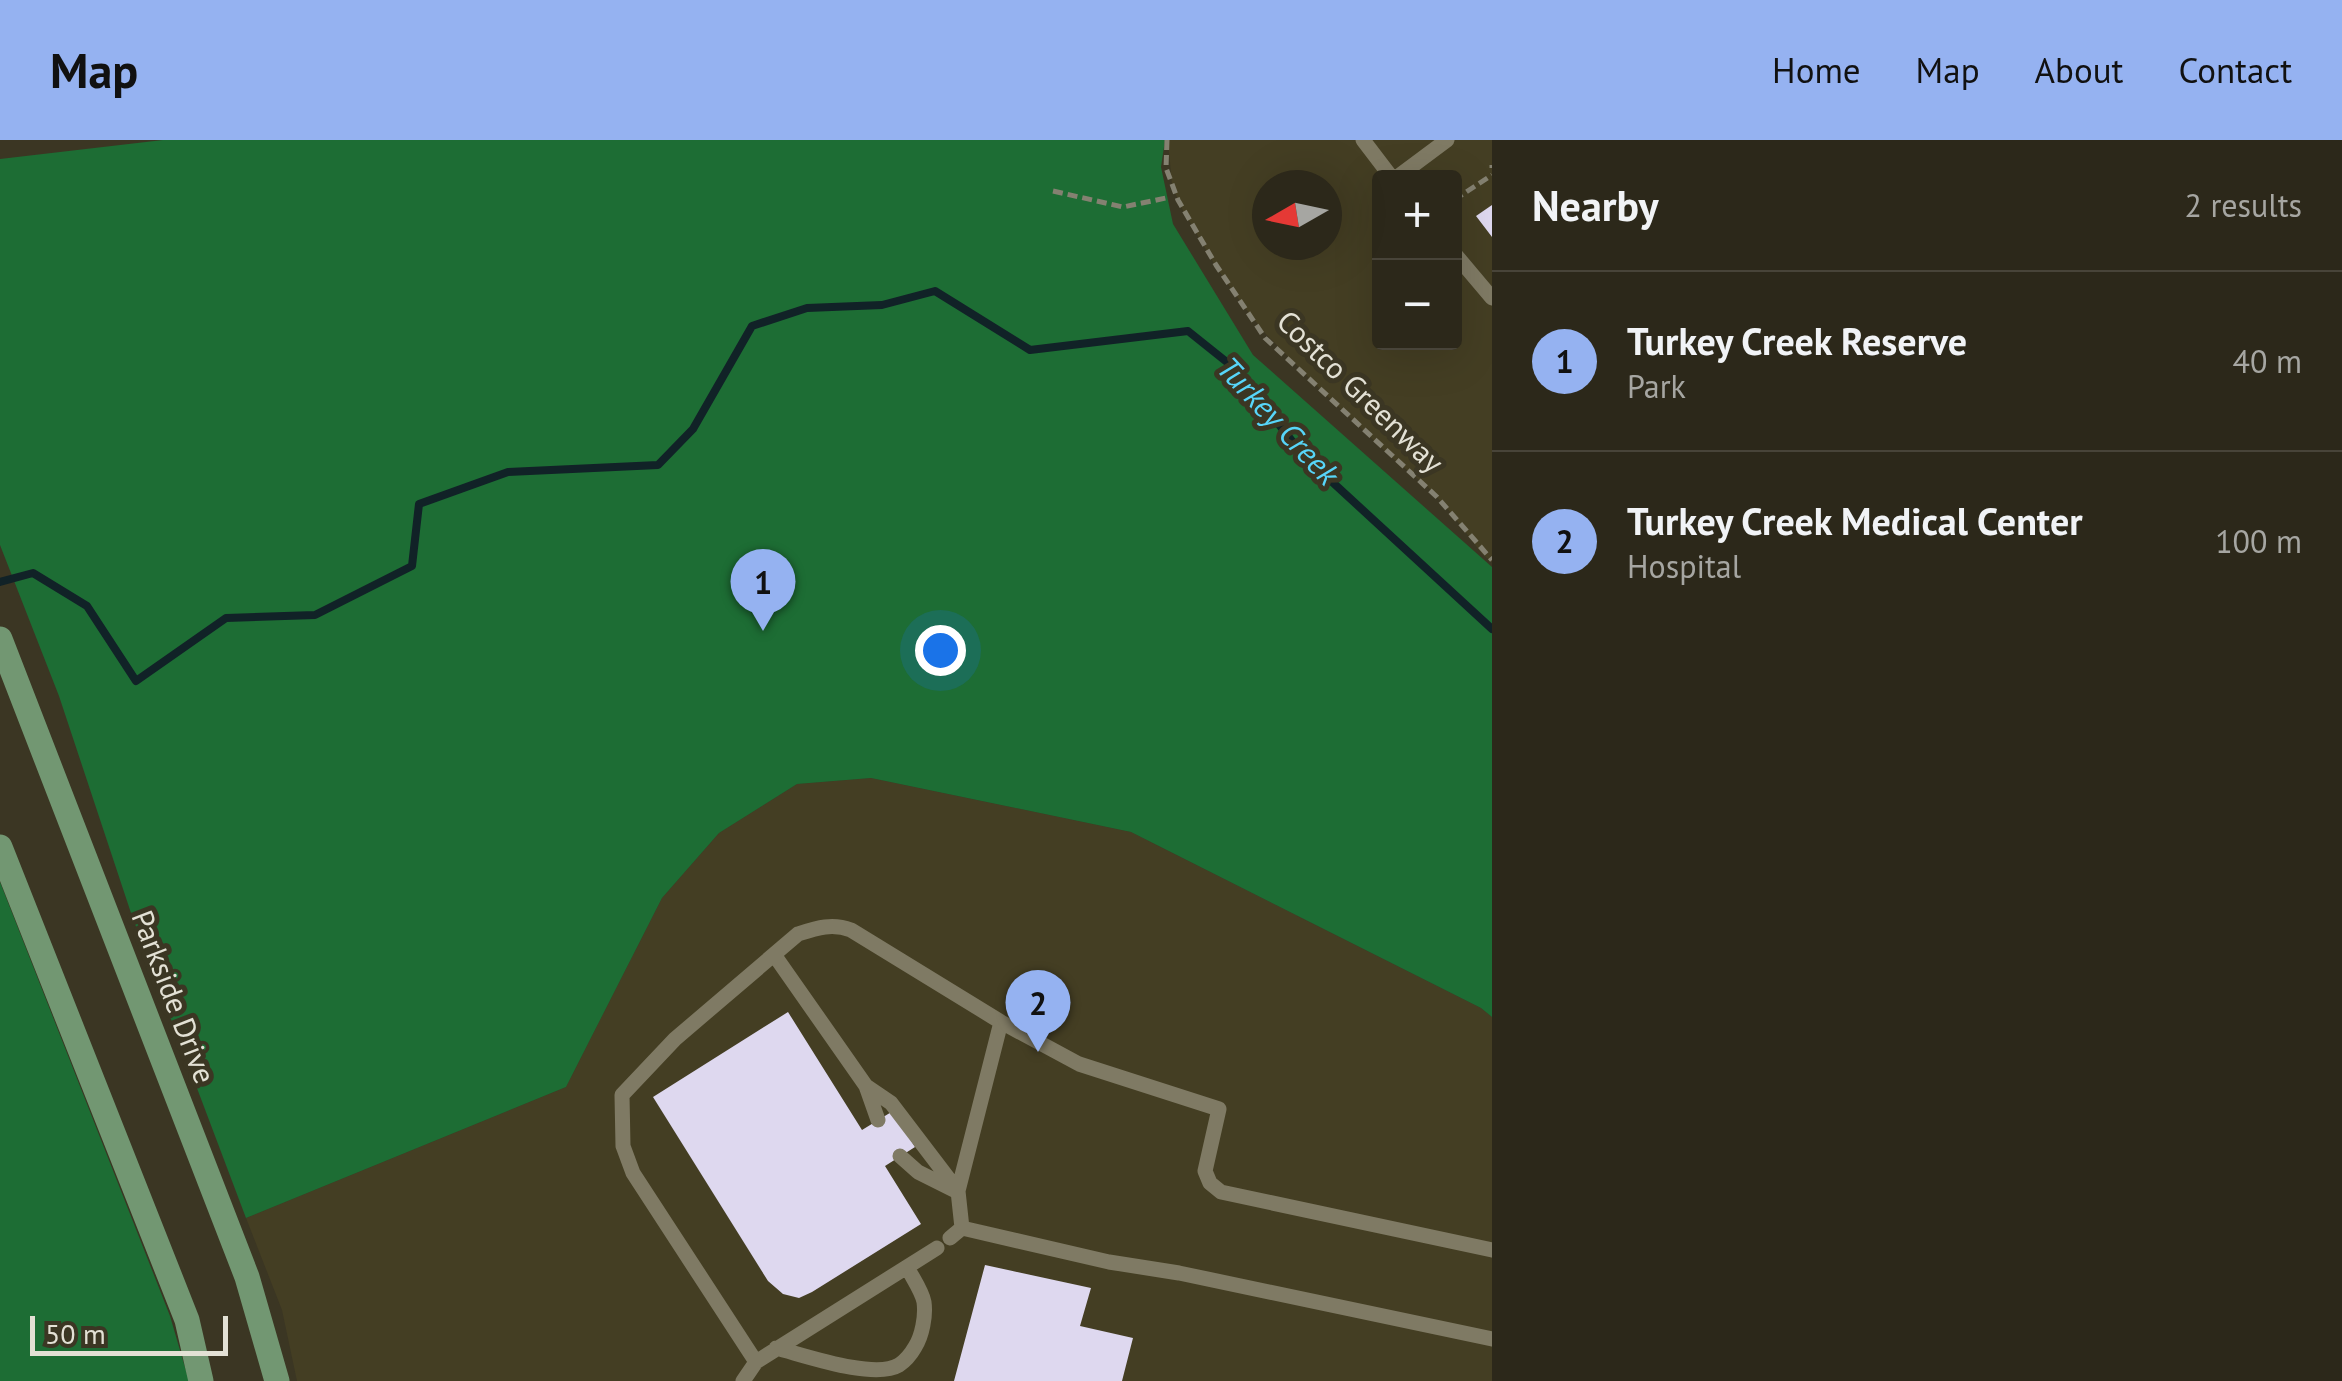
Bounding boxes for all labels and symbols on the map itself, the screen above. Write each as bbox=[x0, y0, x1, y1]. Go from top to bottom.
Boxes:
north arrow bbox=[1252, 170, 1342, 260]
street label: Costco Greenway bbox=[1269, 301, 1453, 481]
water label: Turkey Creek bbox=[1208, 347, 1350, 495]
pin: 1 bbox=[730, 548, 796, 631]
your location bbox=[915, 625, 966, 676]
street label: Parkside Drive bbox=[124, 904, 225, 1089]
pin: 2 bbox=[1006, 970, 1070, 1052]
scale bar bbox=[30, 1311, 228, 1356]

